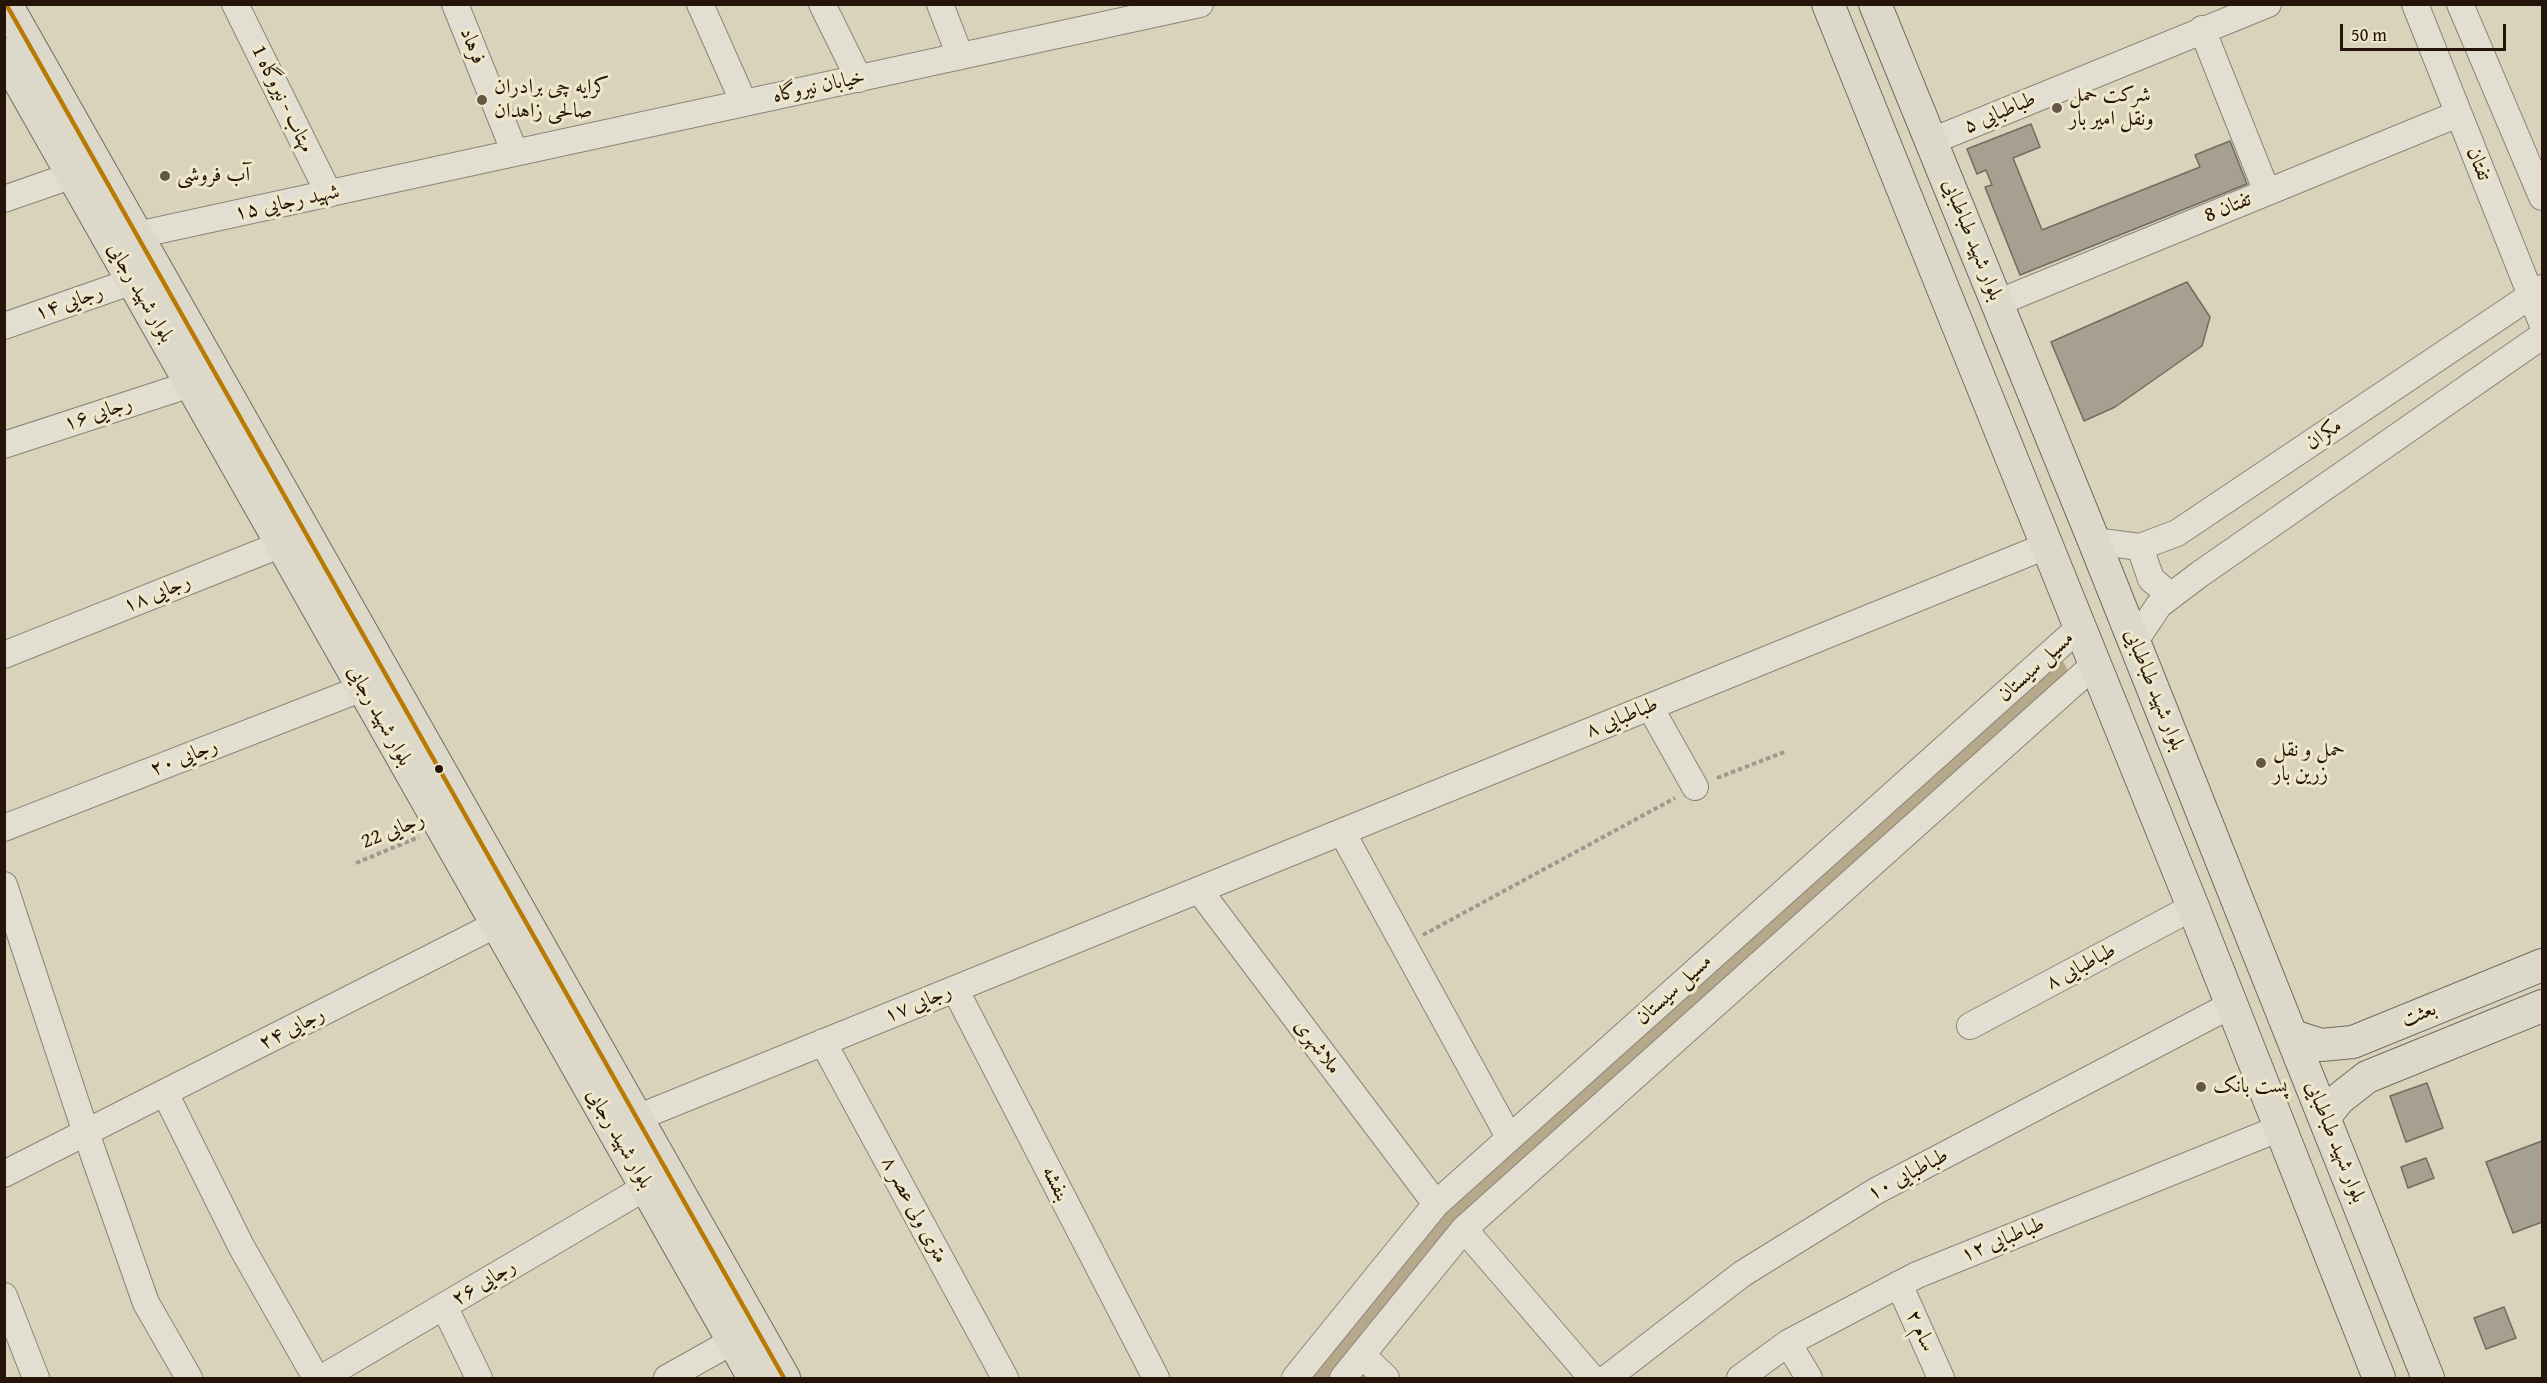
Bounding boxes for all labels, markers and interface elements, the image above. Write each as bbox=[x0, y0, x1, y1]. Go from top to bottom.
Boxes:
scale bar bbox=[2343, 12, 2510, 50]
text: 50 m bbox=[2351, 21, 2387, 48]
street label: فرهاد bbox=[453, 24, 491, 68]
street label: مهتاب - نیروگاه 1 bbox=[245, 41, 319, 157]
street label: خیابان نیروگاه bbox=[770, 65, 868, 109]
place label: کرایه چی برادران صالحی زاهدان bbox=[494, 75, 609, 125]
place label: شرکت حمل ونقل امیر بار bbox=[2069, 83, 2154, 133]
street label: طباطبایی ۵ bbox=[1960, 87, 2040, 139]
marker: کرایه چی برادران صالحی زاهدان bbox=[475, 93, 489, 107]
marker: شرکت حمل ونقل امیر بار bbox=[2050, 101, 2064, 115]
street label: تفتان bbox=[2460, 144, 2496, 184]
place label: آب فروشی bbox=[177, 163, 250, 189]
marker: آب فروشی bbox=[158, 169, 172, 183]
street label: بلوار شهید طباطبایی bbox=[1936, 175, 2008, 305]
street label: شهید رجایی ۱۵ bbox=[232, 180, 342, 226]
street label: تفتان 8 bbox=[2201, 187, 2255, 229]
street label: بلوار شهید رجایی bbox=[101, 238, 179, 348]
street label: رجایی ۱۴ bbox=[32, 280, 106, 326]
street label: رجایی ۱۶ bbox=[61, 391, 135, 437]
street label: مکران bbox=[2301, 414, 2347, 456]
street label: رجایی ۱۸ bbox=[120, 569, 194, 619]
street label: بلوار شهید طباطبایی bbox=[2118, 625, 2190, 755]
street label: مسیل سیستان bbox=[1993, 626, 2079, 708]
street label: بلوار شهید رجایی bbox=[341, 661, 417, 771]
street label: طباطبایی ۸ bbox=[1582, 692, 1662, 744]
street label: رجایی ۲۰ bbox=[147, 734, 221, 782]
place label: حمل و نقل زرین بار bbox=[2273, 738, 2345, 788]
marker: حمل و نقل زرین بار bbox=[2254, 756, 2268, 770]
unlabelled marker bbox=[433, 763, 445, 775]
street label: رجایی 22 bbox=[358, 807, 428, 855]
street label: طباطبایی ۸ bbox=[2042, 938, 2120, 996]
street label: مسیل سیستان bbox=[1631, 949, 1717, 1031]
street label: رجایی ۱۷ bbox=[881, 979, 955, 1029]
street label: بعثت bbox=[2398, 997, 2440, 1033]
street label: رجایی ۲۴ bbox=[255, 1002, 329, 1056]
street label: ملاشهری bbox=[1288, 1014, 1346, 1080]
place label: پست بانک bbox=[2213, 1074, 2288, 1100]
street label: بلوار شهید طباطبایی bbox=[2299, 1077, 2371, 1207]
marker: پست بانک bbox=[2194, 1080, 2208, 1094]
street label: بلوار شهید رجایی bbox=[580, 1084, 658, 1194]
street label: طباطبایی ۱۰ bbox=[1863, 1143, 1953, 1207]
street label: ۸ متری ولی عصر bbox=[875, 1152, 953, 1268]
street label: بنفشه bbox=[1035, 1162, 1075, 1206]
street label: طباطبایی ۱۲ bbox=[1957, 1212, 2049, 1268]
street label: رجایی ۲۶ bbox=[447, 1254, 521, 1312]
street label: سام ۲ bbox=[1900, 1306, 1940, 1356]

